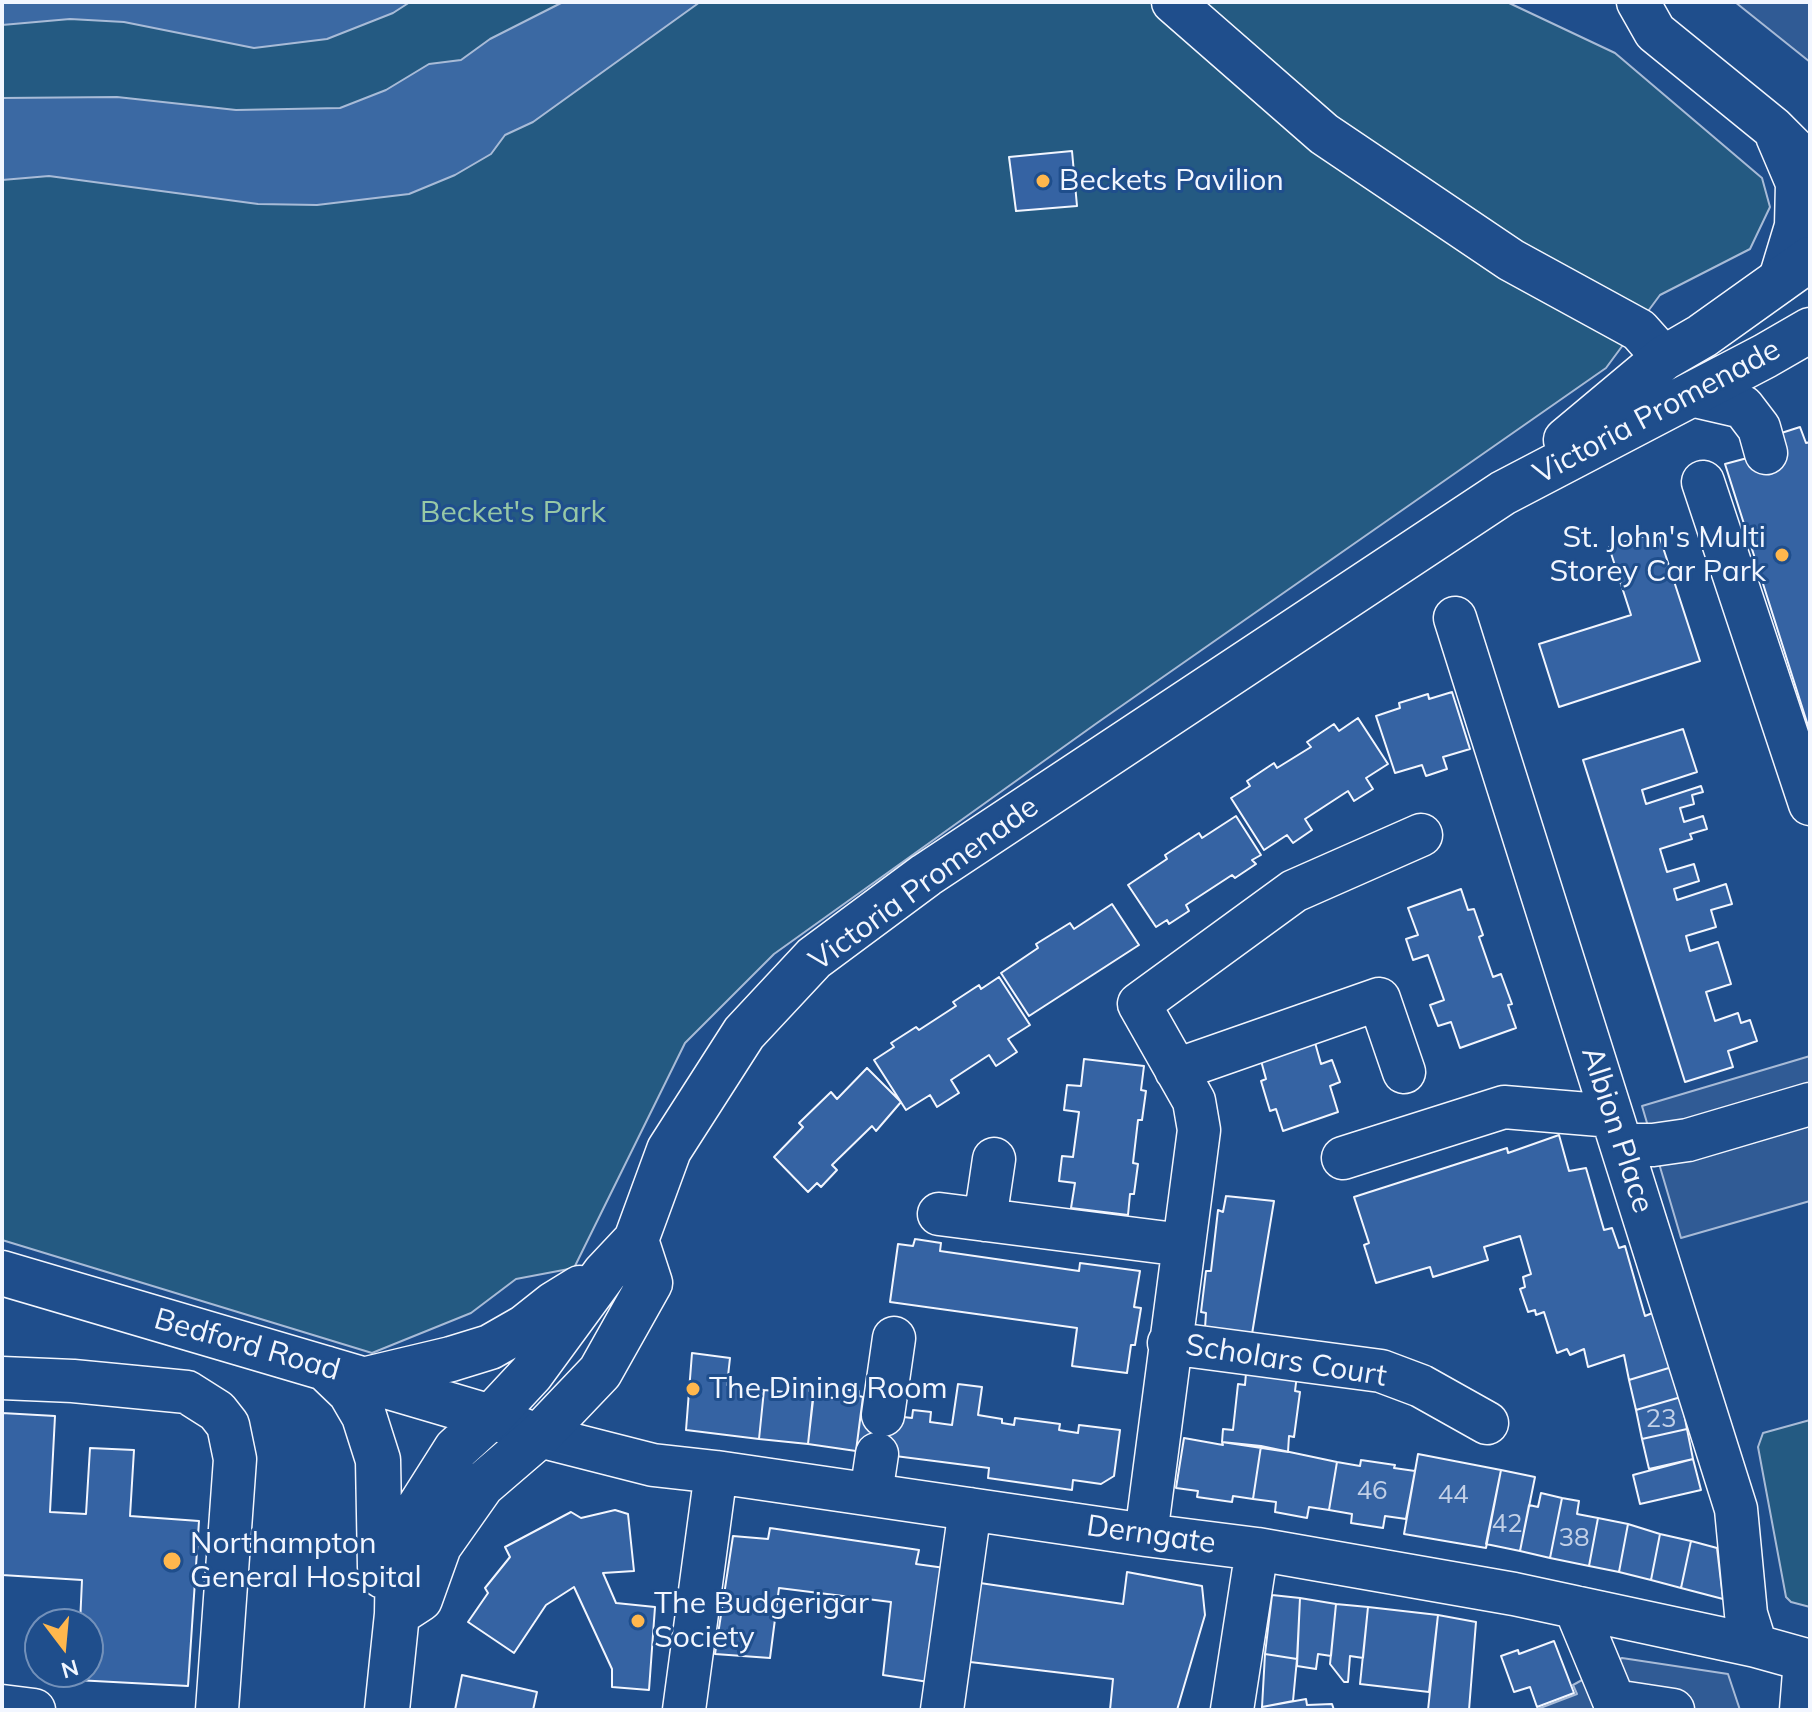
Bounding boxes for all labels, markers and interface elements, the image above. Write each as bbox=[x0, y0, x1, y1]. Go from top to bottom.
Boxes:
place label: Beckets Pavilion bbox=[1059, 163, 1284, 199]
marker: Beckets Pavilion bbox=[1034, 172, 1052, 190]
street label: Victoria Promenade bbox=[1528, 332, 1786, 492]
park label: Becket's Park bbox=[420, 495, 606, 531]
place label: St. John's Multi Storey Car Park bbox=[1549, 520, 1766, 590]
marker: St. John's Multi Storey Car Park bbox=[1773, 546, 1791, 564]
street label: Victoria Promenade bbox=[803, 789, 1045, 979]
street label: Albion Place bbox=[1573, 1042, 1661, 1218]
street label: Bedford Road bbox=[150, 1301, 344, 1389]
street label: Scholars Court bbox=[1183, 1327, 1389, 1395]
place label: The Dining Room bbox=[709, 1371, 948, 1407]
marker: The Dining Room bbox=[684, 1380, 702, 1398]
house number: 23 bbox=[1645, 1403, 1677, 1435]
house number: 46 bbox=[1356, 1475, 1388, 1507]
house number: 44 bbox=[1437, 1479, 1469, 1511]
street label: Derngate bbox=[1084, 1508, 1218, 1562]
house number: 42 bbox=[1491, 1508, 1523, 1540]
house number: 38 bbox=[1558, 1522, 1590, 1554]
place label: Northampton General Hospital bbox=[190, 1526, 422, 1596]
marker: Northampton General Hospital bbox=[161, 1550, 183, 1572]
place label: The Budgerigar Society bbox=[654, 1586, 869, 1656]
north arrow bbox=[24, 1608, 104, 1688]
marker: The Budgerigar Society bbox=[629, 1612, 647, 1630]
text: N bbox=[58, 1653, 82, 1685]

